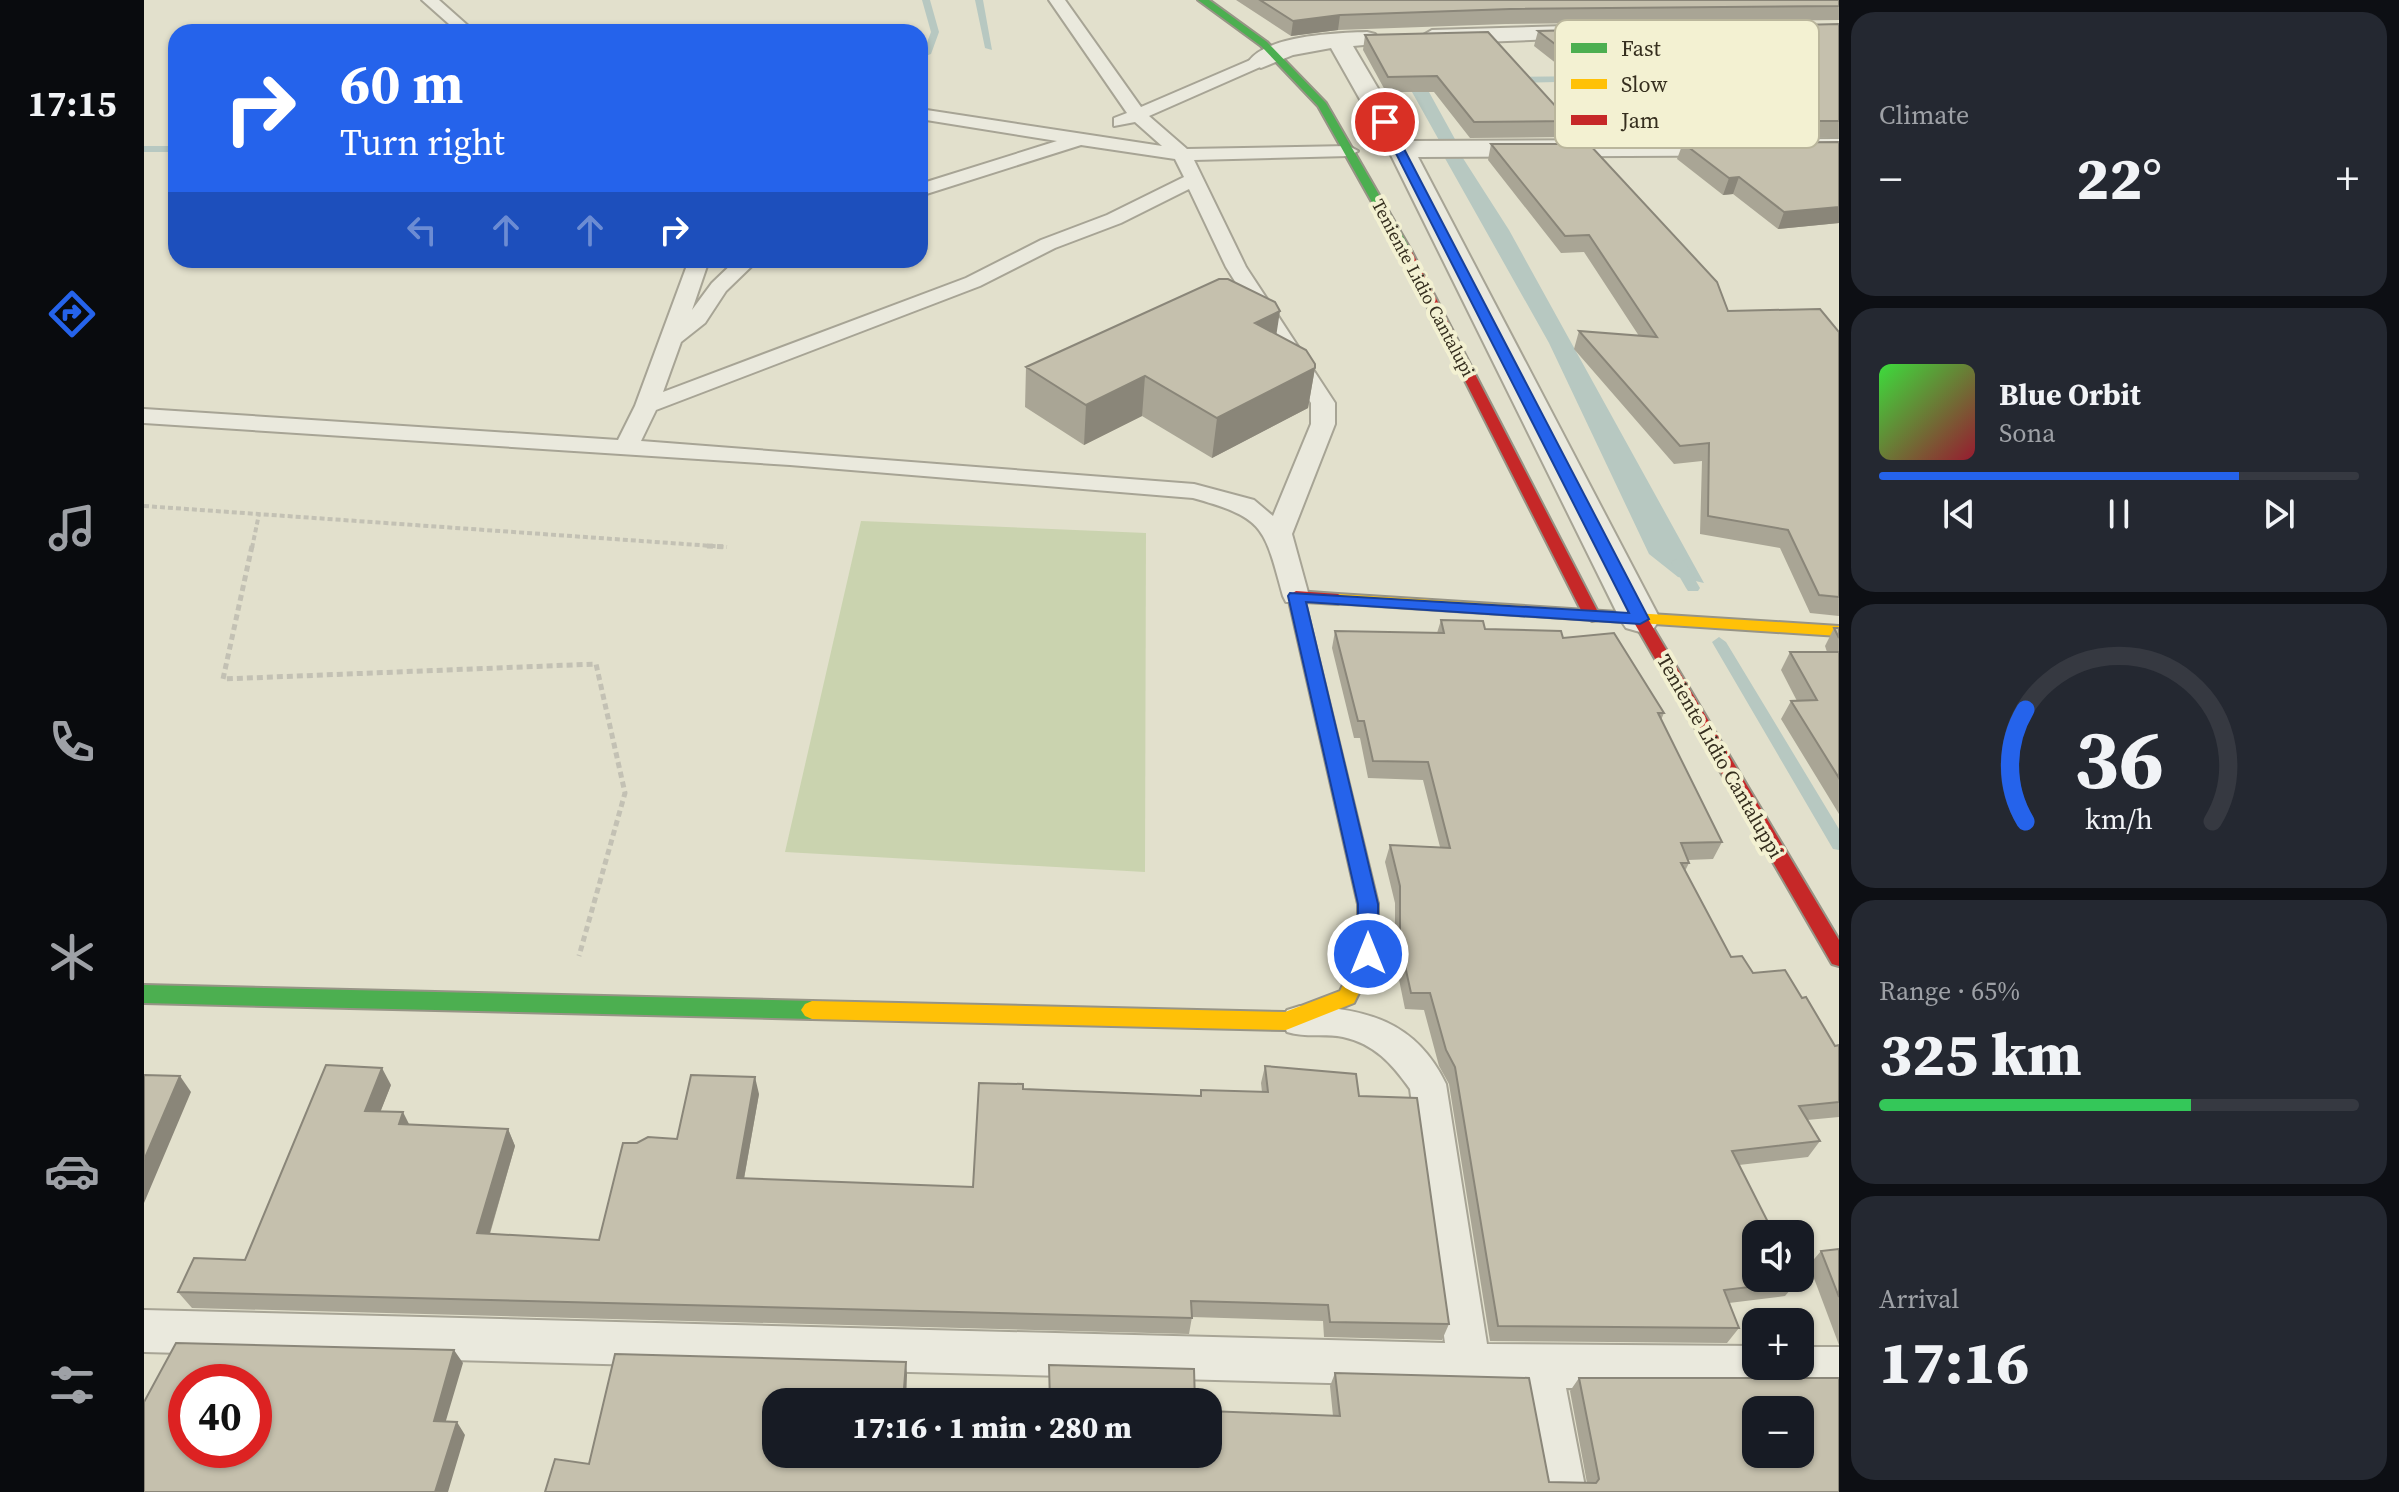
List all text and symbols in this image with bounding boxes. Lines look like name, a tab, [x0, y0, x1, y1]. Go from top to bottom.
legend	[1555, 20, 1819, 148]
text: Fast	[1621, 33, 1662, 63]
text: 60 m	[340, 45, 463, 122]
icon: right	[208, 56, 312, 160]
text: Slow	[1621, 69, 1668, 99]
text: 17:15	[28, 79, 116, 128]
pin	[1351, 88, 1419, 156]
text: Climate	[1879, 97, 1969, 133]
icon: arrive	[1363, 100, 1407, 144]
text: Jam	[1620, 105, 1660, 135]
text: Turn right	[340, 118, 505, 167]
text: 22°	[2076, 137, 2162, 219]
text: −	[1879, 148, 1902, 209]
text: +	[2336, 148, 2359, 209]
street label: Teniente Lidio Cantalupi	[1366, 195, 1481, 381]
icon: left	[400, 208, 444, 252]
icon: ahead	[484, 208, 528, 252]
icon: ahead	[568, 208, 612, 252]
icon: right	[652, 208, 696, 252]
icon: directions	[44, 286, 100, 342]
text: Blue Orbit	[1999, 374, 2141, 415]
text: Sona	[1999, 415, 2056, 451]
icon: previous	[1937, 492, 1981, 536]
icon: pause	[2097, 492, 2141, 536]
icon: next	[2257, 492, 2301, 536]
icon: music	[44, 500, 100, 556]
street label: Teniente Lidio Cantaluppi	[1650, 649, 1790, 863]
text: 36	[2074, 702, 2164, 816]
icon: phone	[44, 714, 100, 770]
text: km/h	[2085, 799, 2153, 839]
position arrow	[1326, 912, 1410, 996]
icon: climate	[44, 929, 100, 985]
text: Range · 65%	[1879, 973, 2020, 1009]
text: 325 km	[1879, 1013, 2082, 1095]
icon: car	[44, 1143, 100, 1199]
map controls	[1742, 1220, 1814, 1468]
button: sound	[1742, 1220, 1814, 1292]
text: Arrival	[1879, 1281, 1959, 1317]
button: +	[1742, 1308, 1814, 1380]
text: 17:16	[1879, 1321, 2029, 1403]
icon: filters	[44, 1357, 100, 1413]
speed limit sign: 40	[168, 1364, 272, 1468]
button: −	[1742, 1396, 1814, 1468]
text: 17:16 · 1 min · 280 m	[852, 1407, 1132, 1448]

